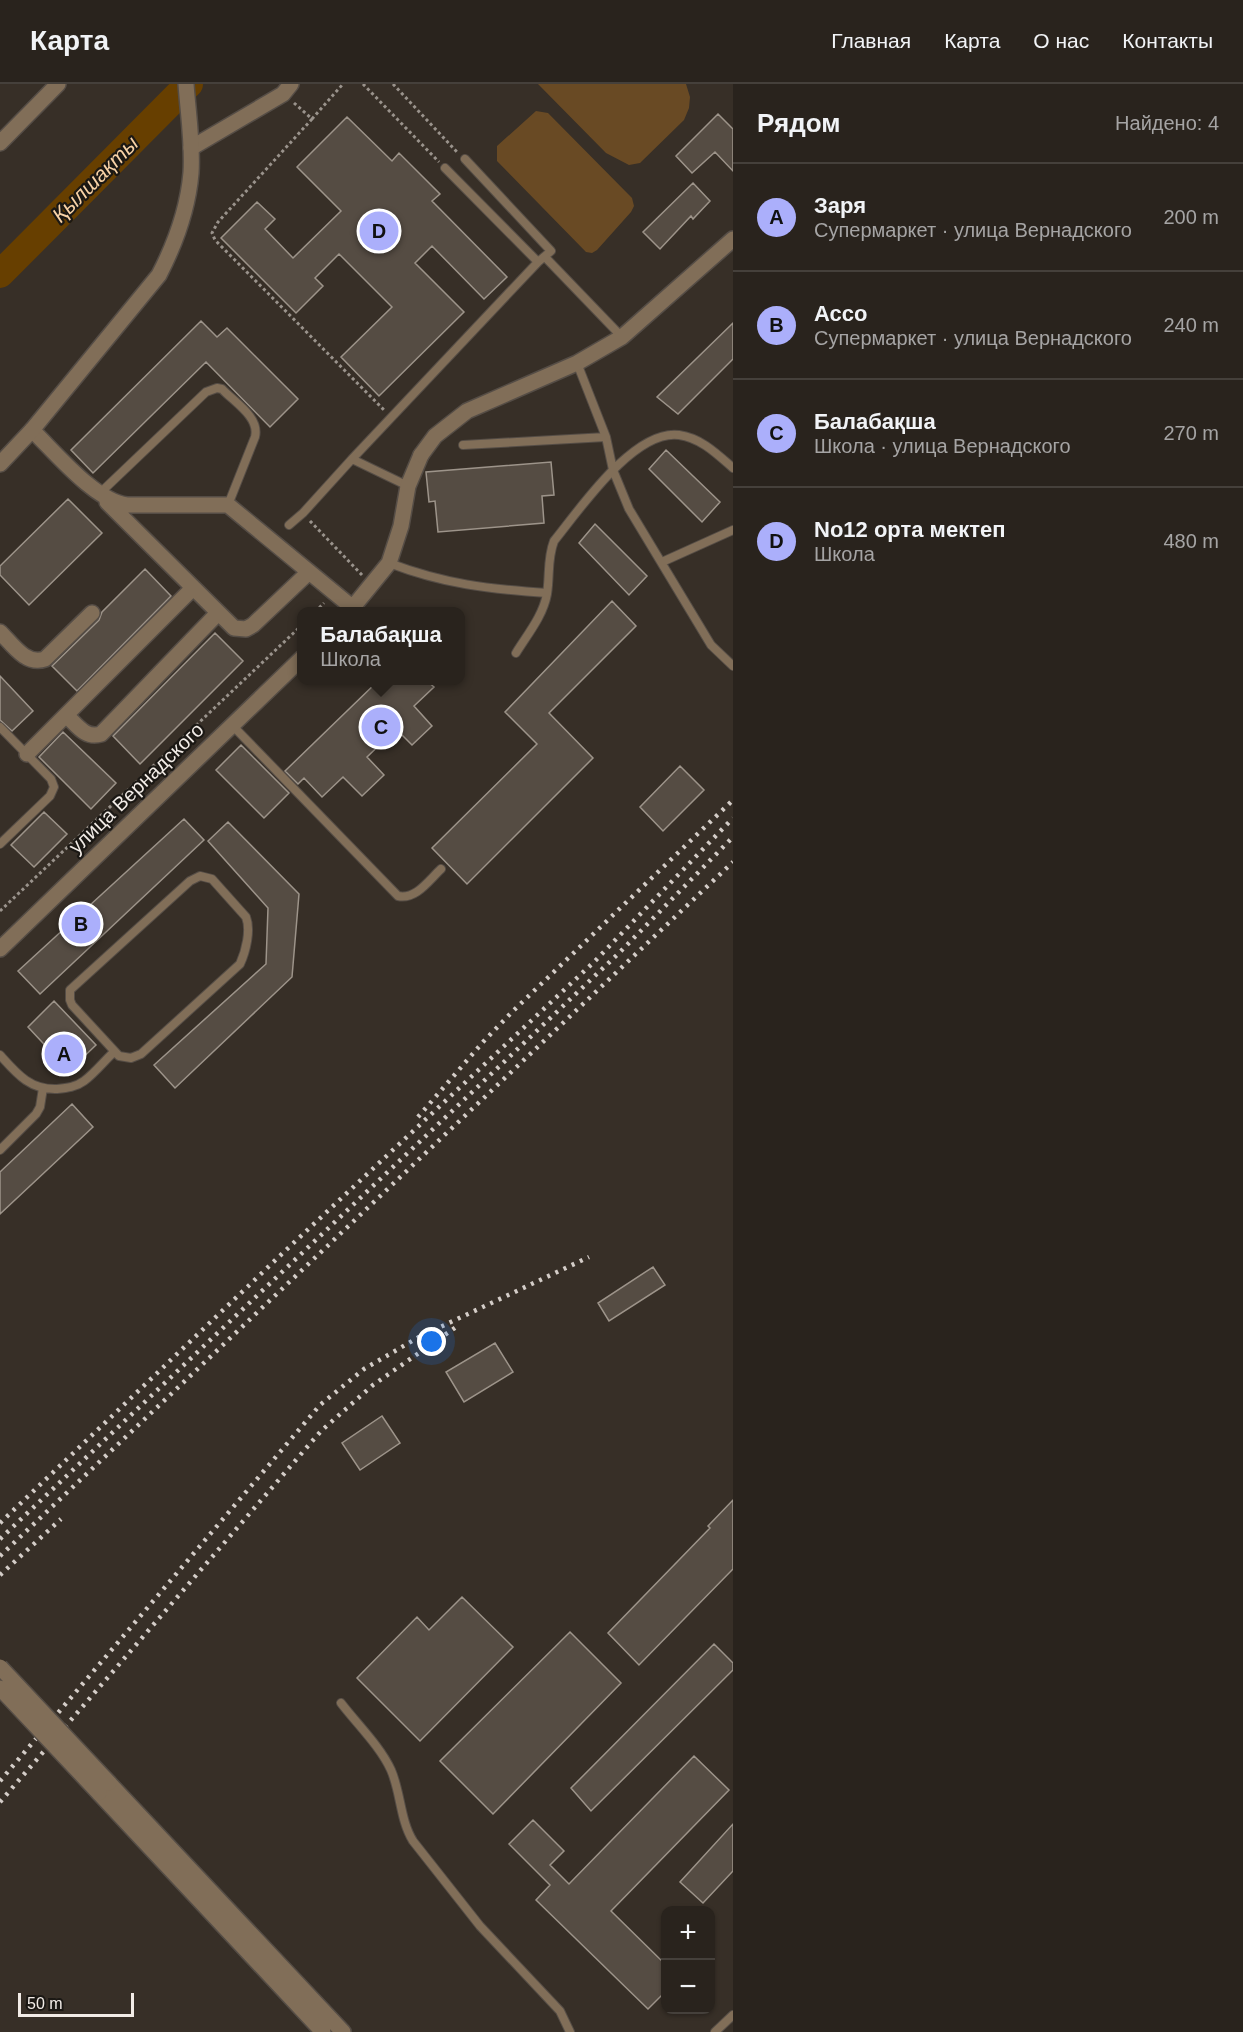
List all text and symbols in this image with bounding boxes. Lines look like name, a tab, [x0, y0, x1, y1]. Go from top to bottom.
text: Карта	[30, 25, 109, 56]
text: Главная	[831, 29, 911, 52]
text: Карта	[944, 29, 1000, 52]
text: О нас	[1033, 29, 1089, 52]
text: Контакты	[1122, 29, 1213, 52]
text: Рядом	[757, 108, 840, 138]
text: Найдено: 4	[1115, 112, 1219, 134]
water label: Қылшақты	[47, 131, 143, 227]
text: Заря	[814, 193, 866, 218]
text: A	[769, 206, 784, 228]
text: 200 m	[1163, 206, 1219, 228]
pin: D	[360, 208, 398, 254]
text: Супермаркет · улица Вернадского	[814, 219, 1132, 241]
text: Ассо	[814, 301, 868, 326]
text: B	[769, 314, 784, 336]
text: 240 m	[1163, 314, 1219, 336]
text: Супермаркет · улица Вернадского	[814, 327, 1132, 349]
text: Балабақша	[814, 409, 936, 434]
text: C	[769, 422, 784, 444]
text: 270 m	[1163, 422, 1219, 444]
text: Школа · улица Вернадского	[814, 435, 1071, 457]
text: No12 орта мектеп	[814, 517, 1005, 542]
text: D	[769, 530, 784, 552]
text: 480 m	[1163, 530, 1219, 552]
text: Школа	[814, 543, 875, 565]
popup	[297, 607, 465, 685]
text: Балабақша	[320, 622, 442, 647]
text: Школа	[320, 648, 381, 670]
pin: C	[362, 704, 400, 750]
street label: улица Вернадского	[64, 718, 208, 858]
pin: B	[62, 902, 100, 946]
pin: A	[44, 1032, 84, 1076]
your location	[417, 1327, 446, 1356]
map controls	[661, 1906, 715, 2014]
button: +	[661, 1906, 715, 1960]
button: −	[661, 1960, 715, 2014]
scale bar	[18, 1990, 134, 2018]
text: 50 m	[27, 1995, 63, 2012]

